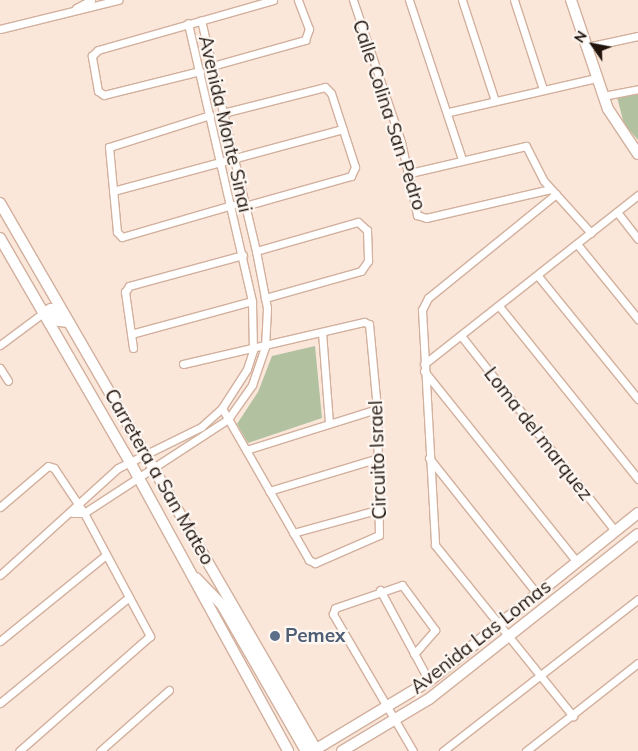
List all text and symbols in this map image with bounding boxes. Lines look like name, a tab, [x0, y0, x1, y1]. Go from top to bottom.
street label: Calle Colina San Pedro	[347, 17, 431, 213]
north arrow	[568, 20, 618, 70]
text: N	[570, 27, 591, 46]
street label: Avenida Monte Sinai	[194, 33, 256, 215]
street label: Loma del marquez	[479, 363, 597, 505]
street label: Carretera a San Mateo	[99, 385, 219, 569]
street label: Circuito Israel	[365, 400, 391, 520]
street label: Avenida Las Lomas	[406, 575, 556, 699]
place label: Pemex	[285, 625, 345, 647]
marker: Pemex	[269, 630, 281, 642]

